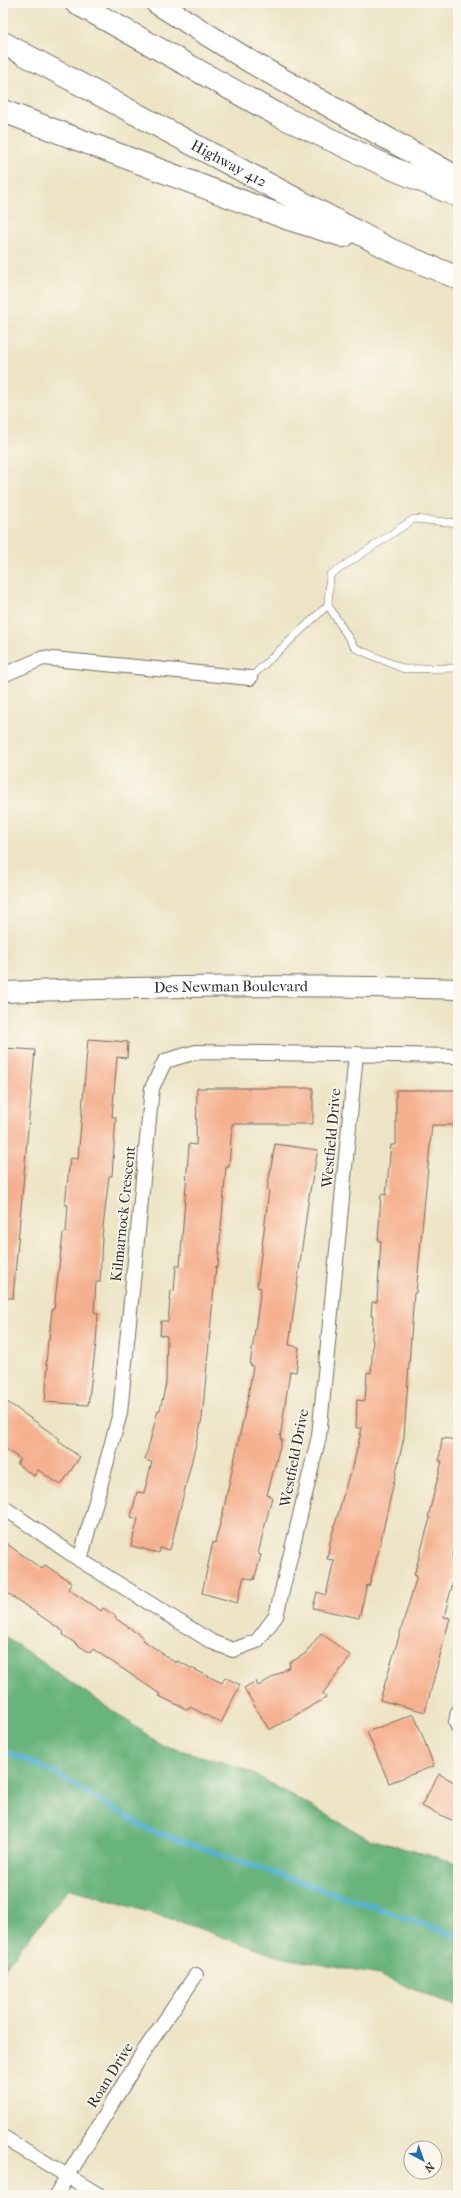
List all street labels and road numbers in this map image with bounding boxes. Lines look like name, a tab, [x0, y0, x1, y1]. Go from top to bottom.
street label: Highway 412	[188, 136, 270, 191]
street label: Des Newman Boulevard	[154, 977, 309, 996]
street label: Westfield Drive	[318, 1087, 344, 1190]
street label: Kilmarnock Crescent	[107, 1145, 139, 1283]
street label: Westfield Drive	[275, 1407, 312, 1510]
street label: Roan Drive	[83, 2038, 137, 2111]

